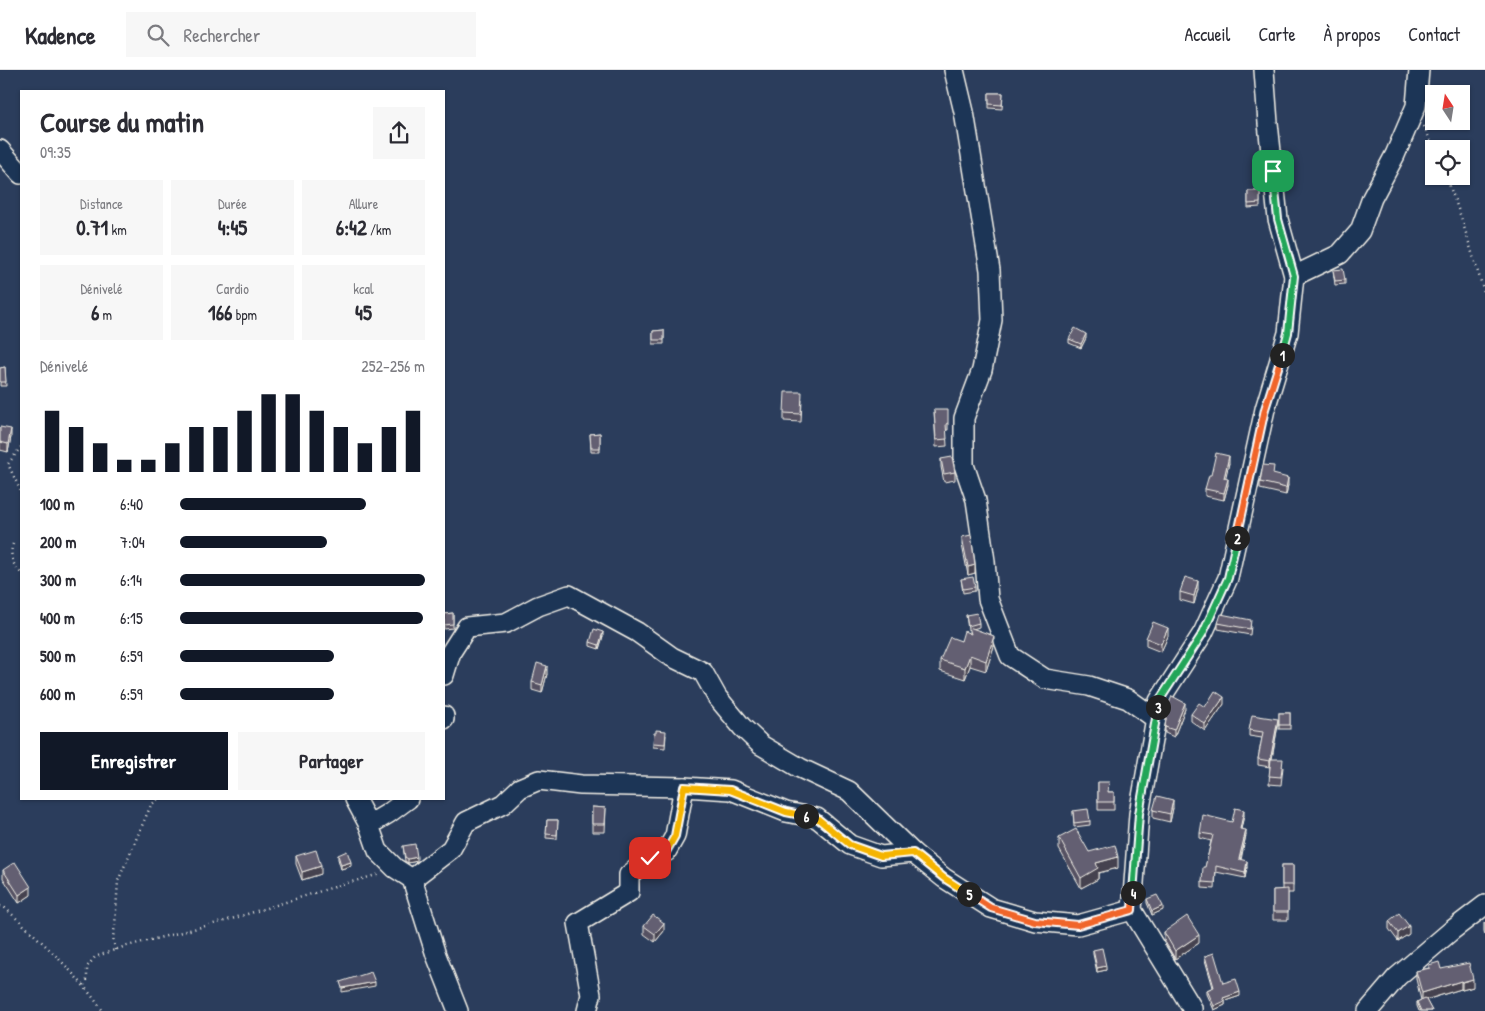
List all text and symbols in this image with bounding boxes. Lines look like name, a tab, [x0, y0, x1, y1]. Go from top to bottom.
search box	[126, 12, 476, 57]
text: Kadence	[25, 19, 96, 51]
icon: search	[144, 21, 172, 49]
text: Rechercher	[184, 22, 260, 48]
text: Accueil	[1184, 22, 1230, 47]
text: Carte	[1258, 22, 1296, 47]
text: À propos	[1324, 22, 1380, 47]
text: Contact	[1408, 22, 1460, 47]
north arrow	[1425, 85, 1470, 130]
map controls	[1425, 85, 1470, 185]
text: Course du matin	[40, 103, 204, 141]
button: share	[373, 107, 425, 159]
button: locate	[1425, 140, 1470, 185]
text: 09:35	[40, 141, 71, 163]
pin	[1252, 150, 1294, 192]
icon: arrive	[1259, 157, 1287, 185]
text: Distance	[80, 194, 123, 213]
text: Durée	[218, 194, 247, 213]
text: Allure	[349, 194, 378, 213]
text: 0.71	[76, 213, 108, 242]
text: 4:45	[218, 213, 247, 242]
text: 6:42	[336, 213, 367, 242]
text: km	[108, 220, 127, 239]
text: /km	[367, 220, 391, 239]
text: Dénivelé	[80, 279, 123, 298]
text: Cardio	[216, 279, 249, 298]
text: kcal	[353, 279, 374, 298]
text: 6	[91, 298, 99, 327]
text: 166	[208, 298, 232, 327]
text: 45	[355, 298, 372, 327]
text: m	[99, 305, 112, 324]
text: bpm	[232, 305, 257, 324]
pin: 1	[1270, 342, 1294, 368]
text: 1	[1280, 346, 1285, 365]
text: Dénivelé	[40, 355, 88, 377]
text: 252–256 m	[361, 355, 425, 377]
text: 100 m	[40, 493, 75, 515]
text: 6:40	[120, 493, 143, 515]
pin: 2	[1224, 526, 1250, 550]
text: 2	[1234, 529, 1241, 548]
text: 200 m	[40, 531, 76, 553]
text: 7:04	[120, 531, 145, 553]
text: 300 m	[40, 569, 76, 591]
text: 6:14	[120, 569, 142, 591]
text: 400 m	[40, 607, 75, 629]
text: 6:15	[120, 607, 143, 629]
text: 500 m	[40, 645, 76, 667]
text: 6:59	[120, 645, 143, 667]
text: 600 m	[40, 683, 75, 705]
text: 6:59	[120, 683, 143, 705]
pin: 3	[1146, 694, 1170, 720]
text: 3	[1155, 698, 1162, 717]
button: Enregistrer	[40, 732, 228, 790]
button: Partager	[238, 732, 425, 790]
pin: 6	[794, 804, 818, 828]
text: 6	[804, 807, 809, 826]
pin	[629, 837, 671, 879]
icon: check	[636, 844, 664, 872]
pin: 4	[1120, 880, 1146, 906]
pin: 5	[956, 882, 982, 906]
text: 4	[1131, 884, 1136, 903]
text: 5	[967, 885, 972, 904]

